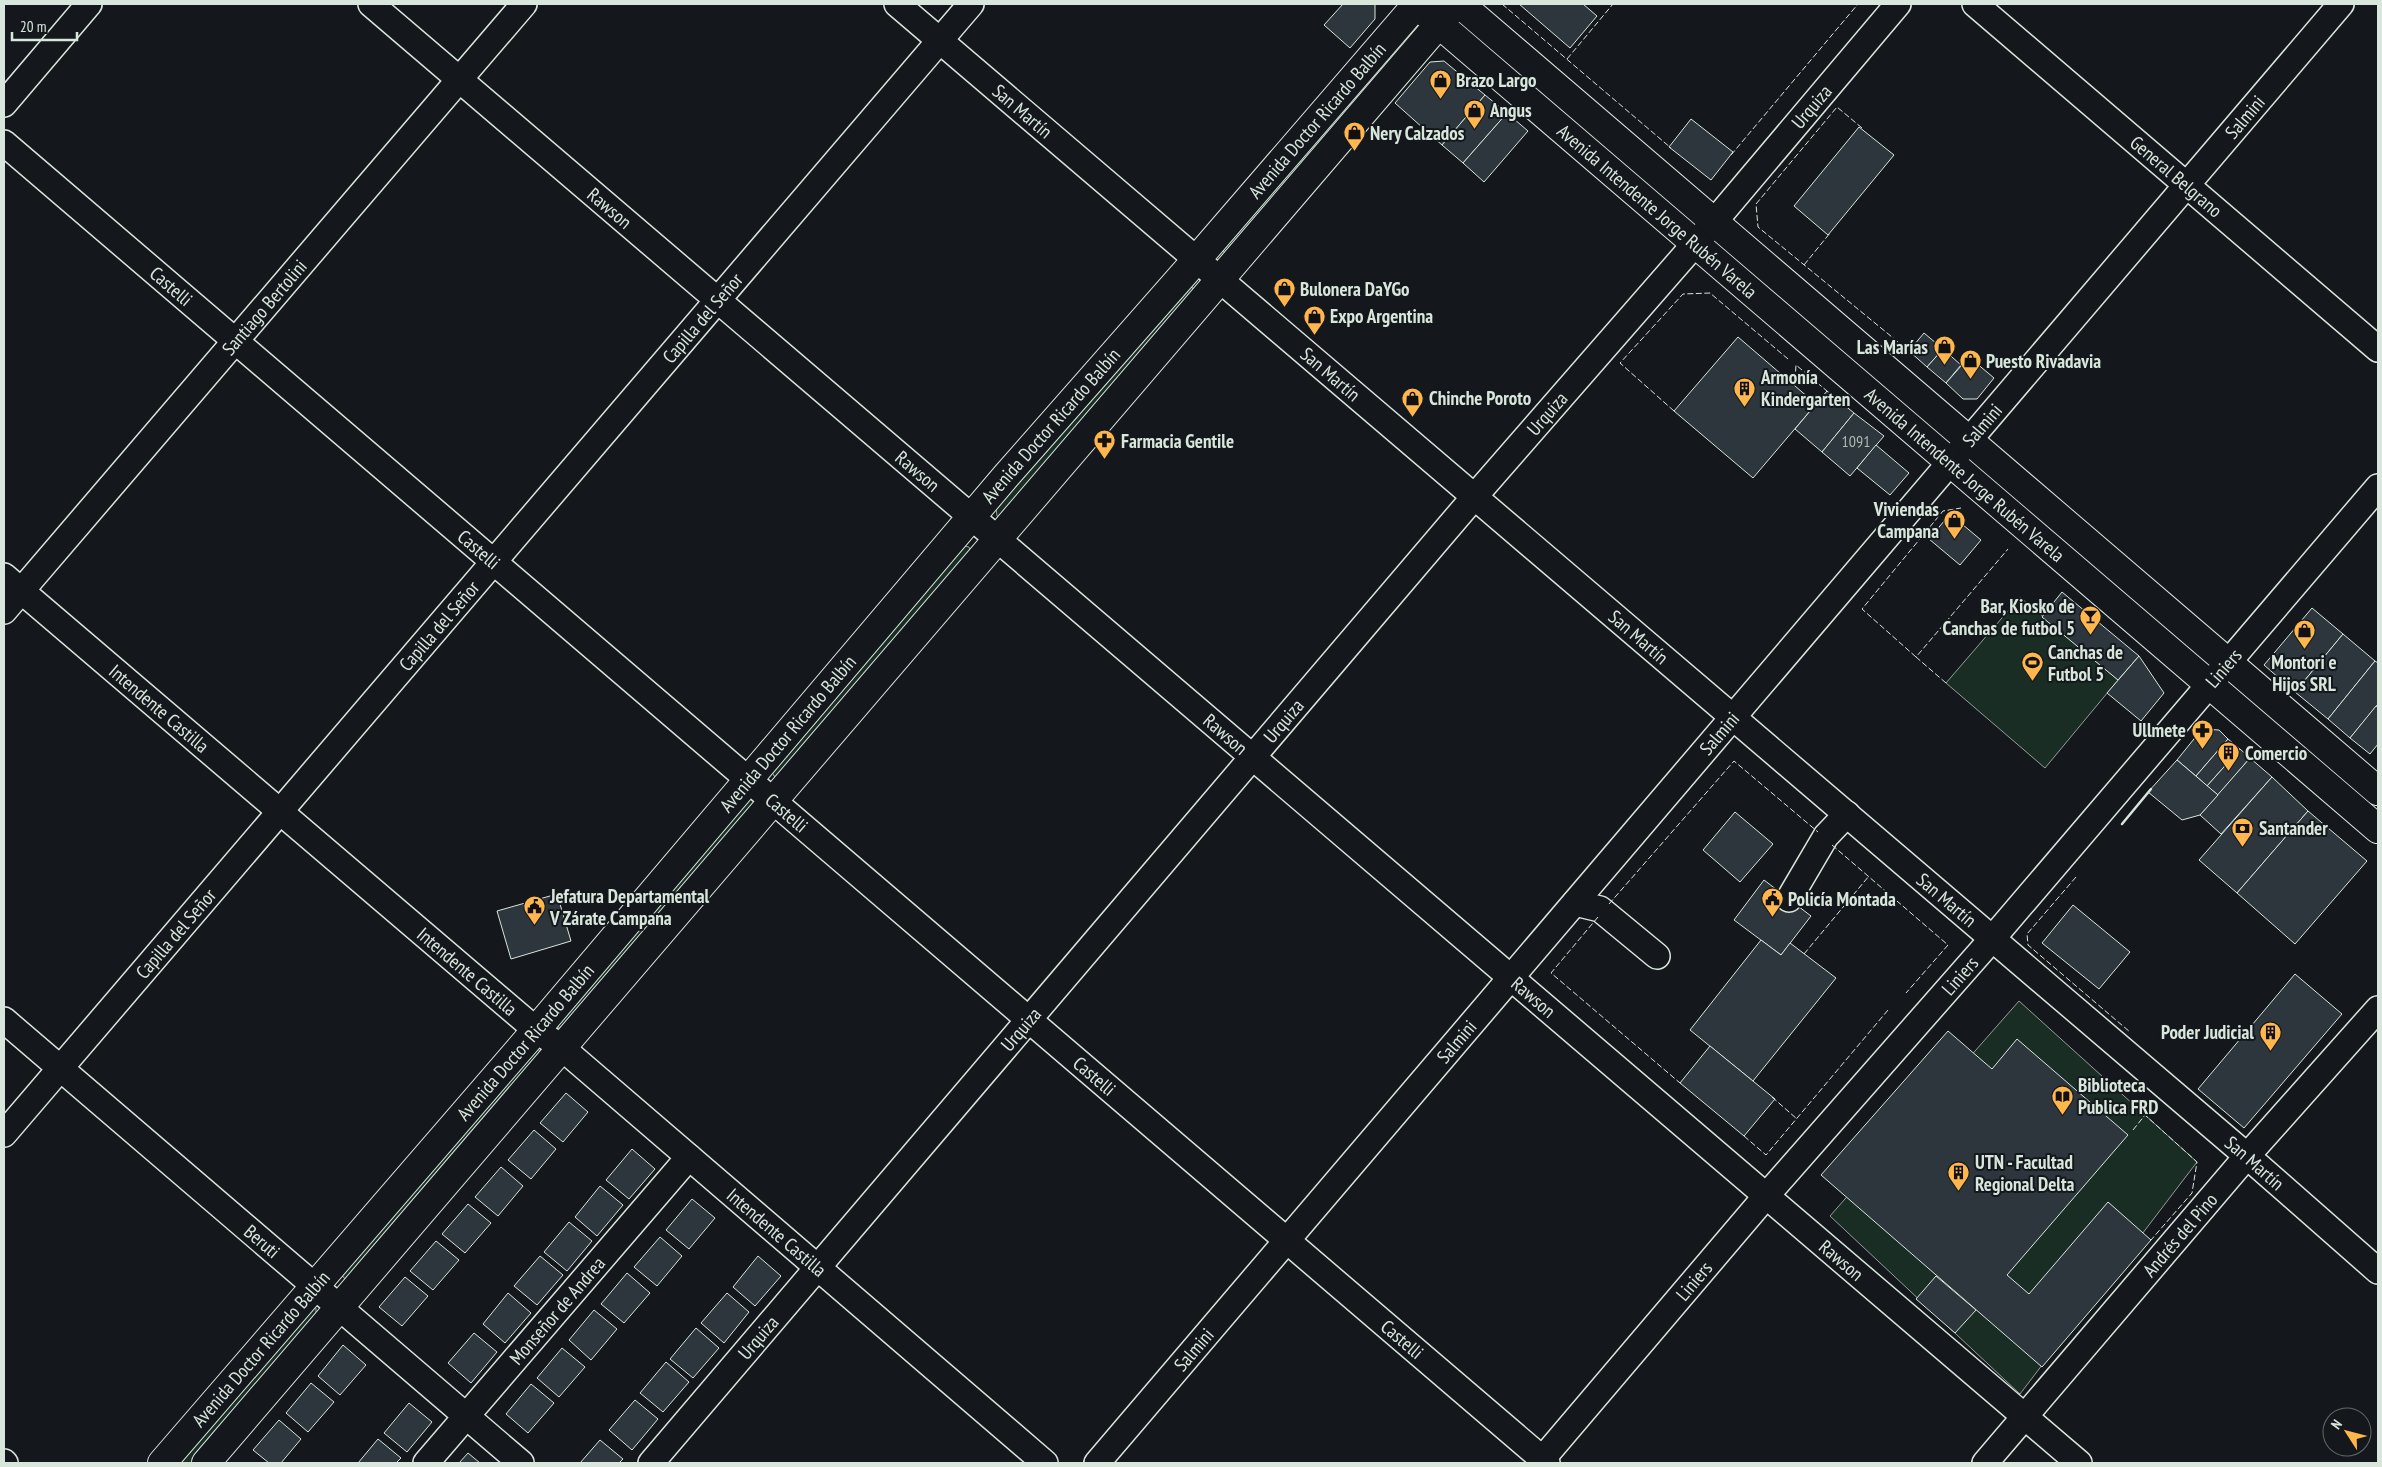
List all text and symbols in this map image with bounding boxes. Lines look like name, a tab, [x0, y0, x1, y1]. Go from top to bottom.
scale bar	[12, 10, 78, 42]
text: 20 m	[20, 17, 46, 36]
street label: Avenida Doctor Ricardo Balbín	[1243, 37, 1391, 203]
shop icon: Brazo Largo	[1428, 68, 1452, 99]
place label: Brazo Largo	[1456, 68, 1537, 92]
street label: San Martín	[988, 79, 1057, 143]
street label: Urquiza	[1786, 80, 1837, 134]
street label: Salmini	[2220, 90, 2270, 143]
shop icon: Angus	[1462, 98, 1486, 129]
place label: Angus	[1489, 98, 1532, 122]
street label: Avenida Intendente Jorge Rubén Varela	[1552, 119, 1762, 304]
shop icon: Nery Calzados	[1342, 121, 1366, 152]
place label: Nery Calzados	[1370, 121, 1465, 145]
street label: General Belgrano	[2125, 130, 2227, 222]
street label: Rawson	[583, 182, 637, 234]
street label: Santiago Bertolini	[217, 254, 312, 360]
street label: Castelli	[145, 261, 197, 311]
street label: Capilla del Señor	[657, 267, 748, 368]
shop icon: Bulonera DaYGo	[1272, 277, 1296, 308]
place label: Bulonera DaYGo	[1300, 277, 1409, 301]
shop icon: Expo Argentina	[1302, 304, 1326, 335]
place label: Expo Argentina	[1330, 304, 1433, 328]
place label: Las Marías	[1857, 335, 1928, 359]
shop icon: Las Marías	[1932, 335, 1956, 366]
street label: San Martín	[1296, 342, 1365, 406]
street label: Avenida Doctor Ricardo Balbín	[976, 343, 1125, 508]
shop icon: Puesto Rivadavia	[1958, 349, 1982, 380]
place label: Puesto Rivadavia	[1986, 349, 2101, 373]
place label: Armonía Kindergarten	[1760, 365, 1850, 411]
building icon: Armonía Kindergarten	[1733, 376, 1757, 407]
street label: Avenida Intendente Jorge Rubén Varela	[1860, 382, 2070, 567]
shop icon: Chinche Poroto	[1401, 386, 1425, 417]
place label: Chinche Poroto	[1429, 386, 1531, 410]
street label: Urquiza	[1521, 387, 1573, 440]
street label: Salmini	[1957, 399, 2007, 452]
pharmacy icon: Farmacia Gentile	[1093, 429, 1117, 460]
place label: Farmacia Gentile	[1121, 429, 1234, 453]
house number: 1091	[1842, 431, 1870, 451]
street label: Rawson	[891, 445, 945, 497]
place label: Viviendas Campana	[1873, 497, 1939, 543]
shop icon: Viviendas Campana	[1943, 508, 1967, 539]
street label: Castelli	[453, 524, 505, 574]
street label: Capilla del Señor	[394, 575, 485, 676]
place label: Bar, Kiosko de Canchas de futbol 5	[1942, 594, 2075, 640]
street label: San Martín	[1604, 605, 1674, 669]
bar icon: Bar, Kiosko de Canchas de futbol 5	[2079, 605, 2103, 636]
shop icon: Montori e Hijos SRL	[2292, 619, 2316, 650]
place label: Canchas de Futbol 5	[2048, 640, 2123, 686]
street label: Liniers	[2200, 644, 2247, 693]
street label: Avenida Doctor Ricardo Balbín	[714, 650, 861, 817]
place label: Montori e Hijos SRL	[2271, 650, 2337, 696]
sports icon: Canchas de Futbol 5	[2020, 651, 2044, 682]
street label: Intendente Castilla	[104, 659, 214, 758]
street label: Urquiza	[1258, 694, 1309, 748]
street label: Salmini	[1694, 707, 1744, 760]
street label: Rawson	[1198, 708, 1253, 760]
place label: Ullmete	[2133, 718, 2186, 742]
pharmacy icon: Ullmete	[2190, 718, 2214, 749]
building icon: Comercio	[2217, 741, 2241, 772]
place label: Comercio	[2245, 741, 2307, 765]
street label: Castelli	[760, 788, 813, 837]
bank icon: Santander	[2231, 816, 2255, 847]
place label: Santander	[2259, 816, 2328, 840]
street label: San Martín	[1912, 868, 1982, 932]
street label: Capilla del Señor	[130, 883, 221, 984]
place label: Jefatura Departamental V Zárate Campana	[549, 884, 710, 930]
public building icon: Policía Montada	[1760, 887, 1784, 918]
place label: Policía Montada	[1788, 887, 1896, 911]
public building icon: Jefatura Departamental V Zárate Campana	[522, 895, 546, 926]
street label: Intendente Castilla	[412, 922, 522, 1021]
street label: Liniers	[1936, 951, 1983, 1000]
street label: Avenida Doctor Ricardo Balbín	[451, 959, 599, 1125]
street label: Rawson	[1506, 971, 1561, 1023]
street label: Urquiza	[995, 1002, 1046, 1056]
street label: Salmini	[1431, 1015, 1482, 1068]
place label: Poder Judicial	[2161, 1020, 2254, 1044]
building icon: Poder Judicial	[2258, 1020, 2282, 1051]
street label: Castelli	[1068, 1051, 1121, 1101]
place label: Biblioteca Publica FRD	[2078, 1073, 2158, 1119]
library icon: Biblioteca Publica FRD	[2050, 1084, 2074, 1115]
street label: San Martín	[2220, 1130, 2289, 1195]
place label: UTN - Facultad Regional Delta	[1975, 1150, 2074, 1196]
building icon: UTN - Facultad Regional Delta	[1947, 1161, 1971, 1192]
street label: Intendente Castilla	[722, 1183, 831, 1282]
street label: Andrés del Pino	[2137, 1188, 2222, 1282]
street label: Beruti	[239, 1219, 285, 1263]
street label: Rawson	[1814, 1234, 1869, 1286]
street label: Monseñor de Andrea	[504, 1252, 610, 1369]
street label: Liniers	[1670, 1256, 1717, 1305]
street label: Avenida Doctor Ricardo Balbín	[187, 1266, 335, 1432]
street label: Urquiza	[733, 1311, 783, 1364]
street label: Castelli	[1376, 1314, 1428, 1364]
street label: Salmini	[1169, 1323, 1219, 1376]
north arrow	[2322, 1407, 2372, 1457]
text: N	[2327, 1416, 2346, 1433]

